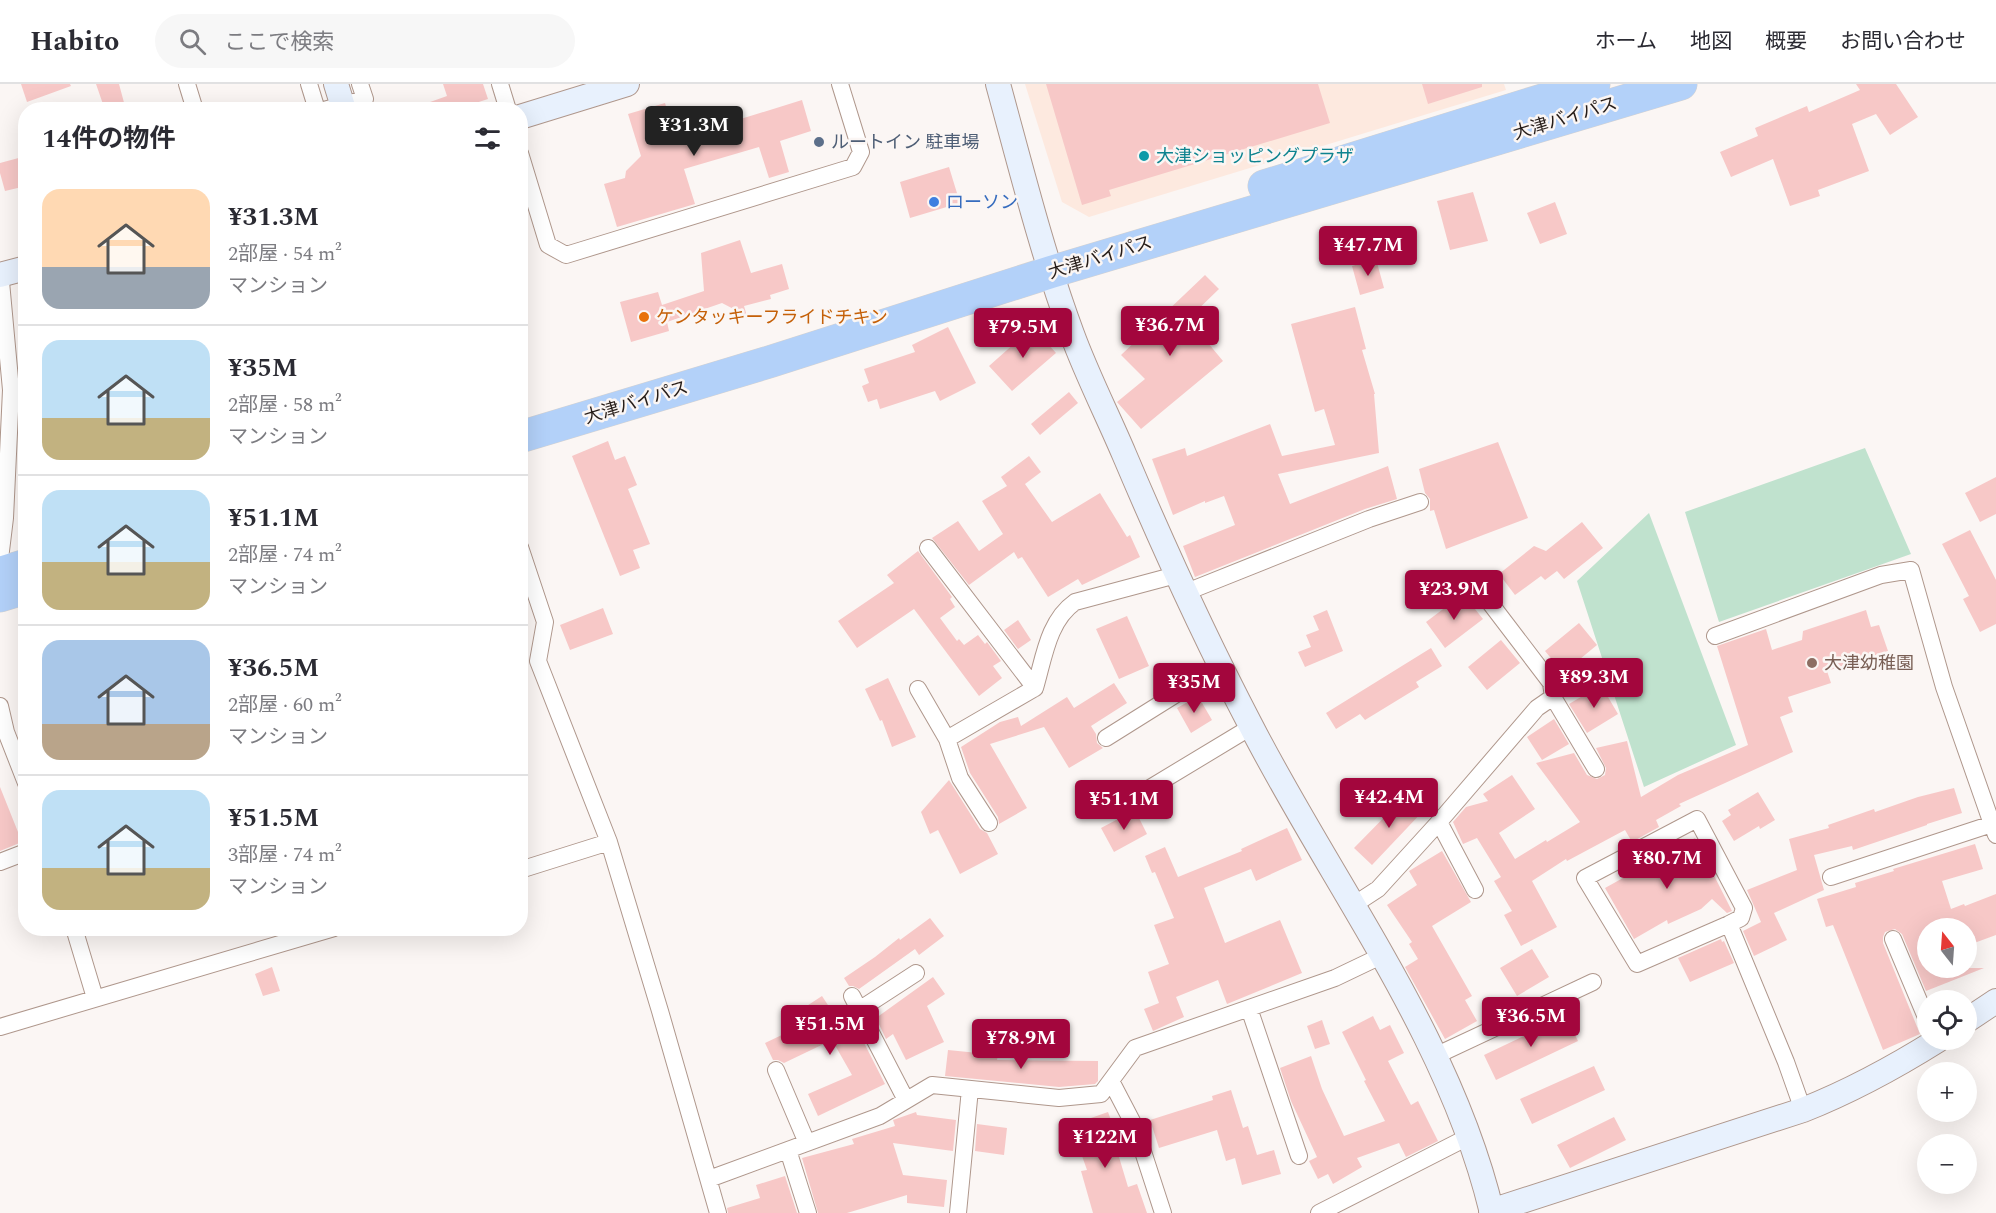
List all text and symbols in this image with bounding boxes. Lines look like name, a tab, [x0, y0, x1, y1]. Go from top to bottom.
search box	[155, 14, 575, 68]
text: Habito	[30, 20, 119, 63]
icon: search	[176, 25, 209, 58]
text: ここで検索	[224, 26, 334, 59]
text: ホーム	[1595, 26, 1657, 58]
text: 地図	[1690, 26, 1732, 58]
text: 概要	[1765, 26, 1807, 58]
text: お問い合わせ	[1840, 26, 1966, 58]
street label: 大津バイパス	[1510, 90, 1621, 147]
pin: ¥31.3M	[645, 106, 743, 157]
text: ¥31.3M	[659, 110, 729, 140]
text: 14件の物件	[42, 119, 175, 159]
icon: filters	[471, 122, 504, 155]
place label: ルートイン 駐車場	[831, 129, 980, 156]
marker: ルートイン 駐車場	[812, 135, 826, 149]
place label: 大津ショッピングプラザ	[1156, 143, 1354, 170]
marker: 大津ショッピングプラザ	[1137, 149, 1151, 163]
place label: ローソン	[946, 189, 1018, 216]
marker: ローソン	[927, 195, 941, 209]
text: ¥31.3M	[228, 197, 319, 237]
icon: home	[90, 213, 162, 285]
pin: ¥47.7M	[1319, 226, 1417, 277]
street label: 大津バイパス	[1045, 229, 1156, 286]
text: ¥47.7M	[1333, 230, 1403, 260]
text: 2部屋 · 54 m²	[228, 239, 342, 269]
text: マンション	[228, 271, 328, 301]
place label: ケンタッキーフライドチキン	[656, 304, 888, 331]
pin: ¥36.7M	[1121, 306, 1219, 357]
pin: ¥79.5M	[974, 308, 1072, 359]
marker: ケンタッキーフライドチキン	[637, 310, 651, 324]
text: ¥36.7M	[1135, 310, 1205, 340]
text: ¥79.5M	[988, 312, 1058, 342]
text: ¥35M	[228, 348, 298, 388]
icon: home	[90, 364, 162, 436]
street label: 大津バイパス	[581, 374, 692, 431]
text: 2部屋 · 58 m²	[228, 390, 342, 420]
text: マンション	[228, 422, 328, 452]
text: ¥51.1M	[228, 498, 319, 538]
icon: home	[90, 514, 162, 586]
text: 2部屋 · 74 m²	[228, 540, 342, 570]
pin: ¥23.9M	[1405, 570, 1503, 621]
text: マンション	[228, 572, 328, 602]
text: ¥23.9M	[1419, 574, 1489, 604]
text: ¥36.5M	[228, 648, 319, 688]
place label: 大津幼稚園	[1824, 650, 1914, 677]
marker: 大津幼稚園	[1805, 656, 1819, 670]
pin: ¥89.3M	[1545, 658, 1643, 709]
text: ¥89.3M	[1559, 662, 1629, 692]
pin: ¥35M	[1158, 663, 1230, 714]
icon: home	[90, 664, 162, 736]
text: ¥35M	[1167, 667, 1221, 697]
text: 2部屋 · 60 m²	[228, 690, 342, 720]
text: マンション	[228, 722, 328, 752]
pin: ¥42.4M	[1340, 778, 1438, 829]
pin: ¥51.1M	[1075, 780, 1173, 831]
text: ¥42.4M	[1354, 782, 1424, 812]
text: ¥51.1M	[1089, 784, 1159, 814]
text: ¥51.5M	[228, 798, 319, 838]
icon: home	[90, 814, 162, 886]
pin: ¥80.7M	[1618, 839, 1716, 890]
text: 3部屋 · 74 m²	[228, 840, 342, 870]
text: ¥80.7M	[1632, 843, 1702, 873]
text: マンション	[228, 872, 328, 902]
north arrow	[1917, 918, 1977, 978]
map controls	[1917, 918, 1977, 1194]
button: locate	[1917, 990, 1977, 1050]
pin: ¥36.5M	[1482, 997, 1580, 1048]
text: ¥36.5M	[1496, 1001, 1566, 1031]
pin: ¥51.5M	[781, 1005, 879, 1056]
text: ¥51.5M	[795, 1009, 865, 1039]
pin: ¥78.9M	[972, 1019, 1070, 1070]
text: ¥78.9M	[986, 1023, 1056, 1053]
button: +	[1917, 1062, 1977, 1122]
pin: ¥122M	[1063, 1118, 1147, 1169]
text: ¥122M	[1073, 1122, 1137, 1152]
button: −	[1917, 1134, 1977, 1194]

